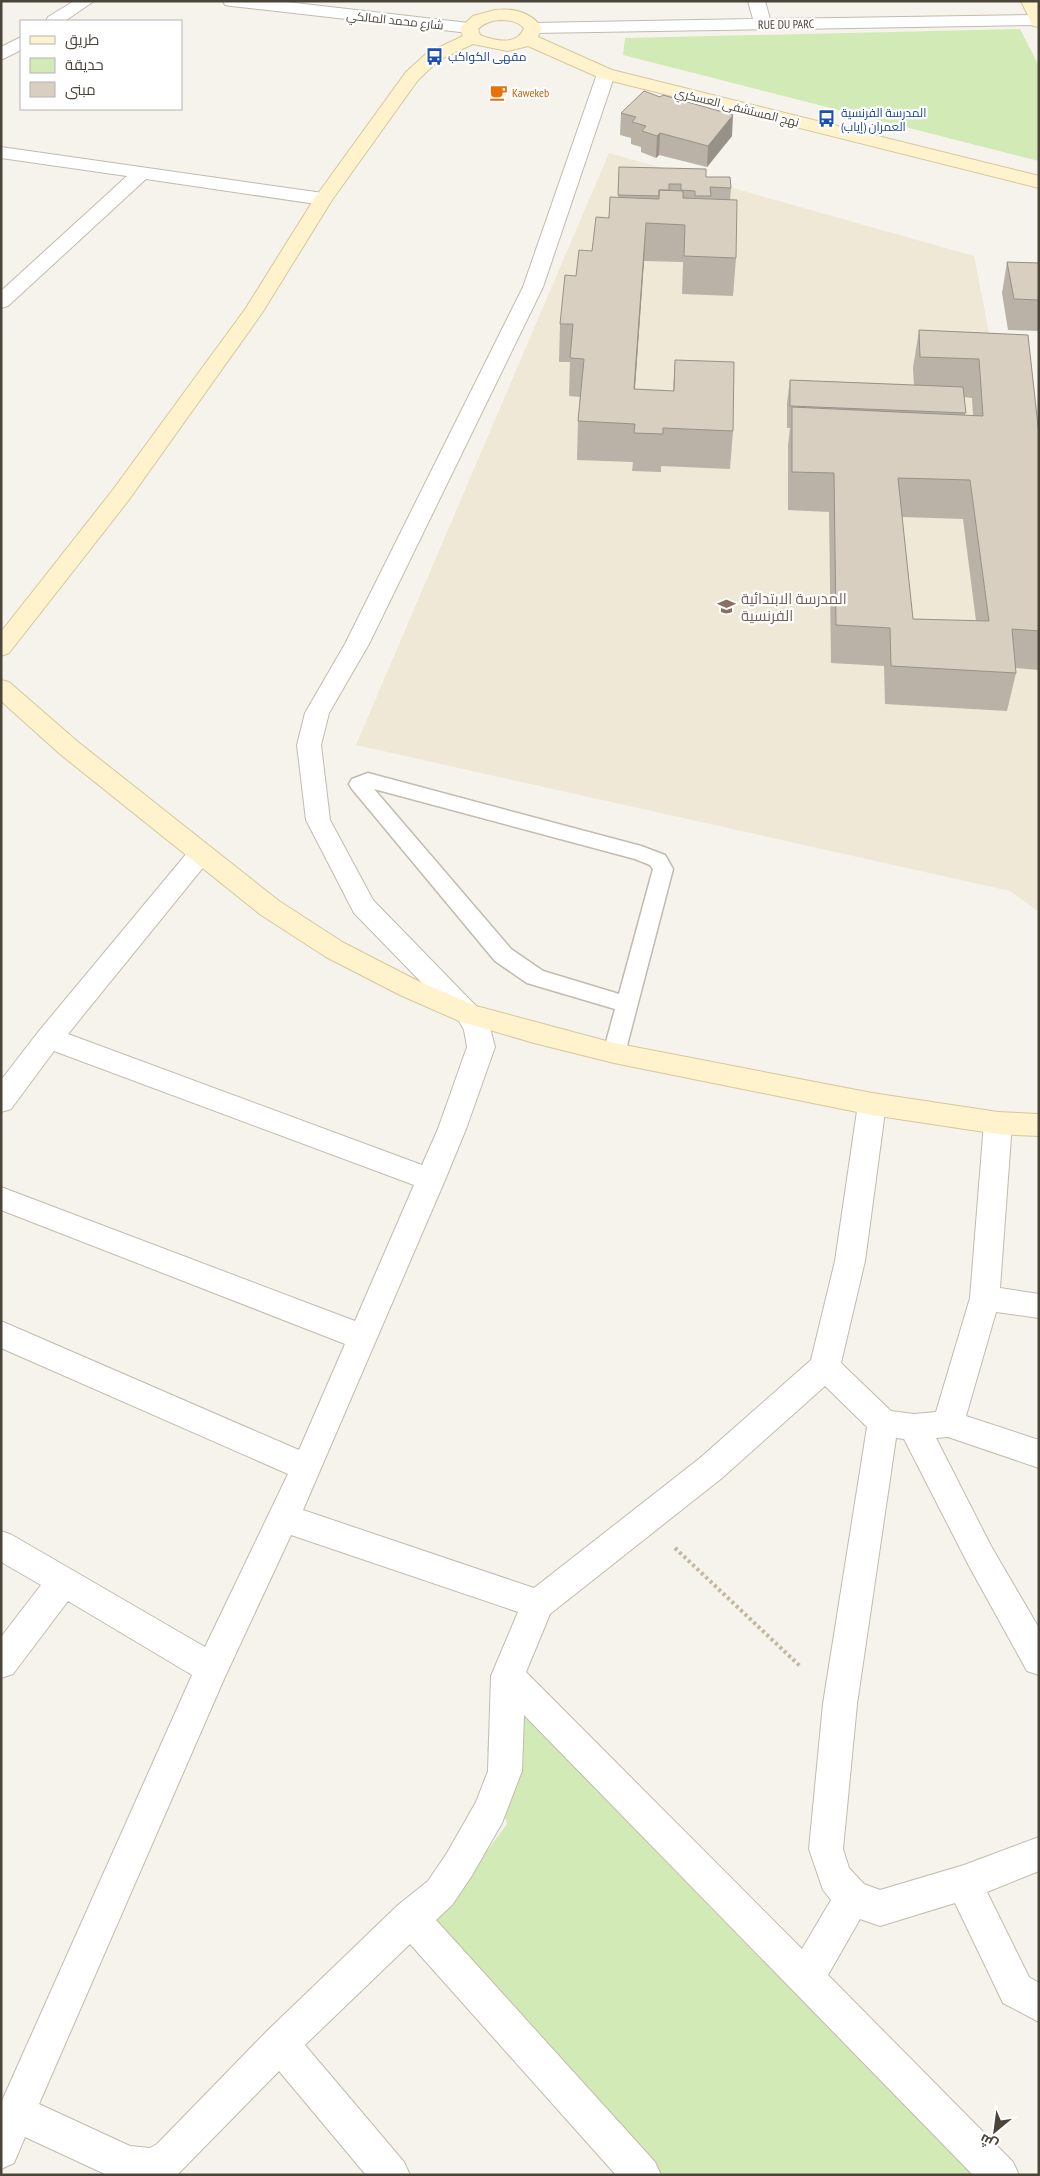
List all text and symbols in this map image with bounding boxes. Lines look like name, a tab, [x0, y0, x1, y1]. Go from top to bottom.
street label: شارع محمد المالكي	[345, 7, 444, 36]
street label: RUE DU PARC	[758, 16, 815, 32]
legend	[20, 20, 182, 110]
text: طريق	[65, 30, 99, 50]
bus stop icon: مقهى الكواكب	[424, 46, 444, 66]
place label: مقهى الكواكب	[448, 49, 526, 64]
text: حديقة	[65, 55, 104, 74]
text: مبنى	[65, 80, 96, 100]
cafe icon: Kawekeb	[488, 82, 508, 102]
street label: نهج المستشفى العسكري	[673, 84, 801, 133]
place label: Kawekeb	[512, 85, 549, 100]
place label: المدرسة الفرنسية العمران (إياب)	[841, 105, 926, 134]
bus stop icon: المدرسة الفرنسية العمران (إياب)	[817, 109, 837, 129]
place label: المدرسة الابتدائية الفرنسية	[741, 589, 847, 625]
school or university icon: المدرسة الابتدائية الفرنسية	[717, 597, 737, 617]
north arrow	[970, 2106, 1020, 2156]
text: ش	[976, 2130, 1001, 2155]

